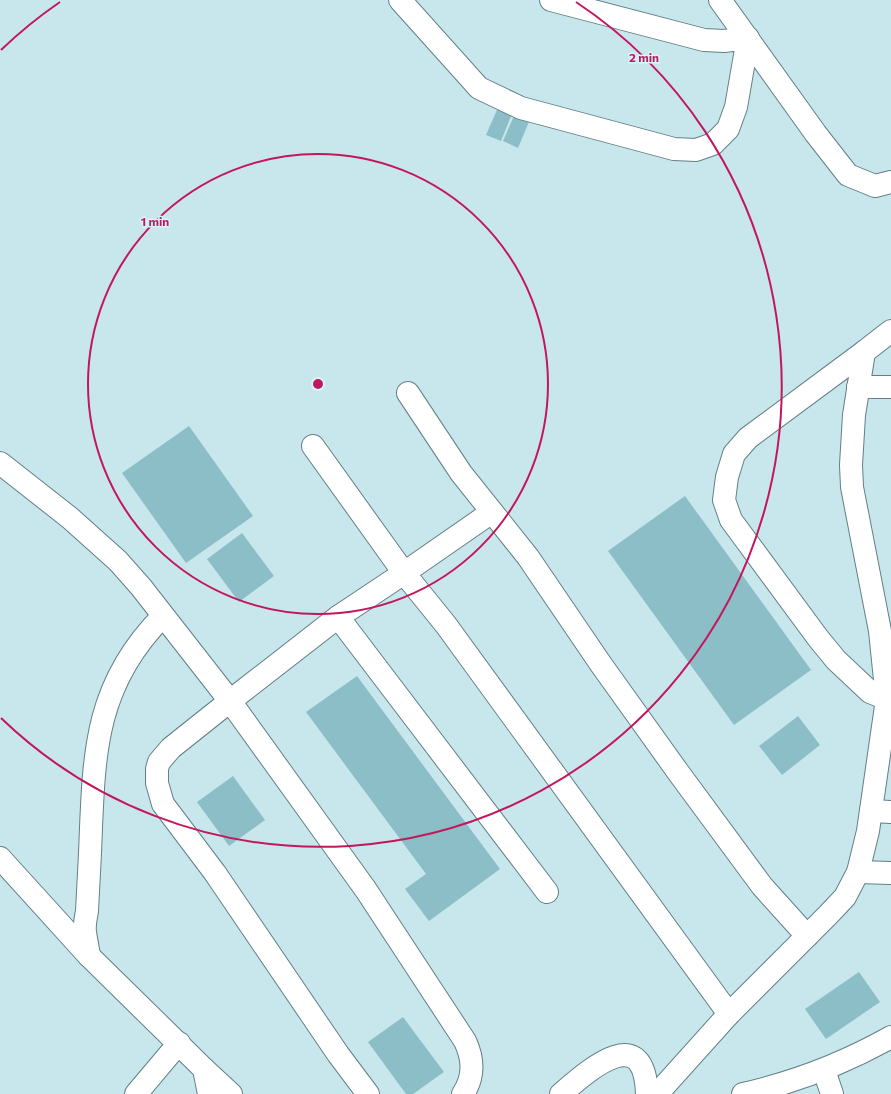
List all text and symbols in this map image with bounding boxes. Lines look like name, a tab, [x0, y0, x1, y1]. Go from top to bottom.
text: 2 min	[629, 50, 659, 64]
text: 1 min	[141, 214, 169, 228]
centre of rings	[311, 377, 325, 391]

